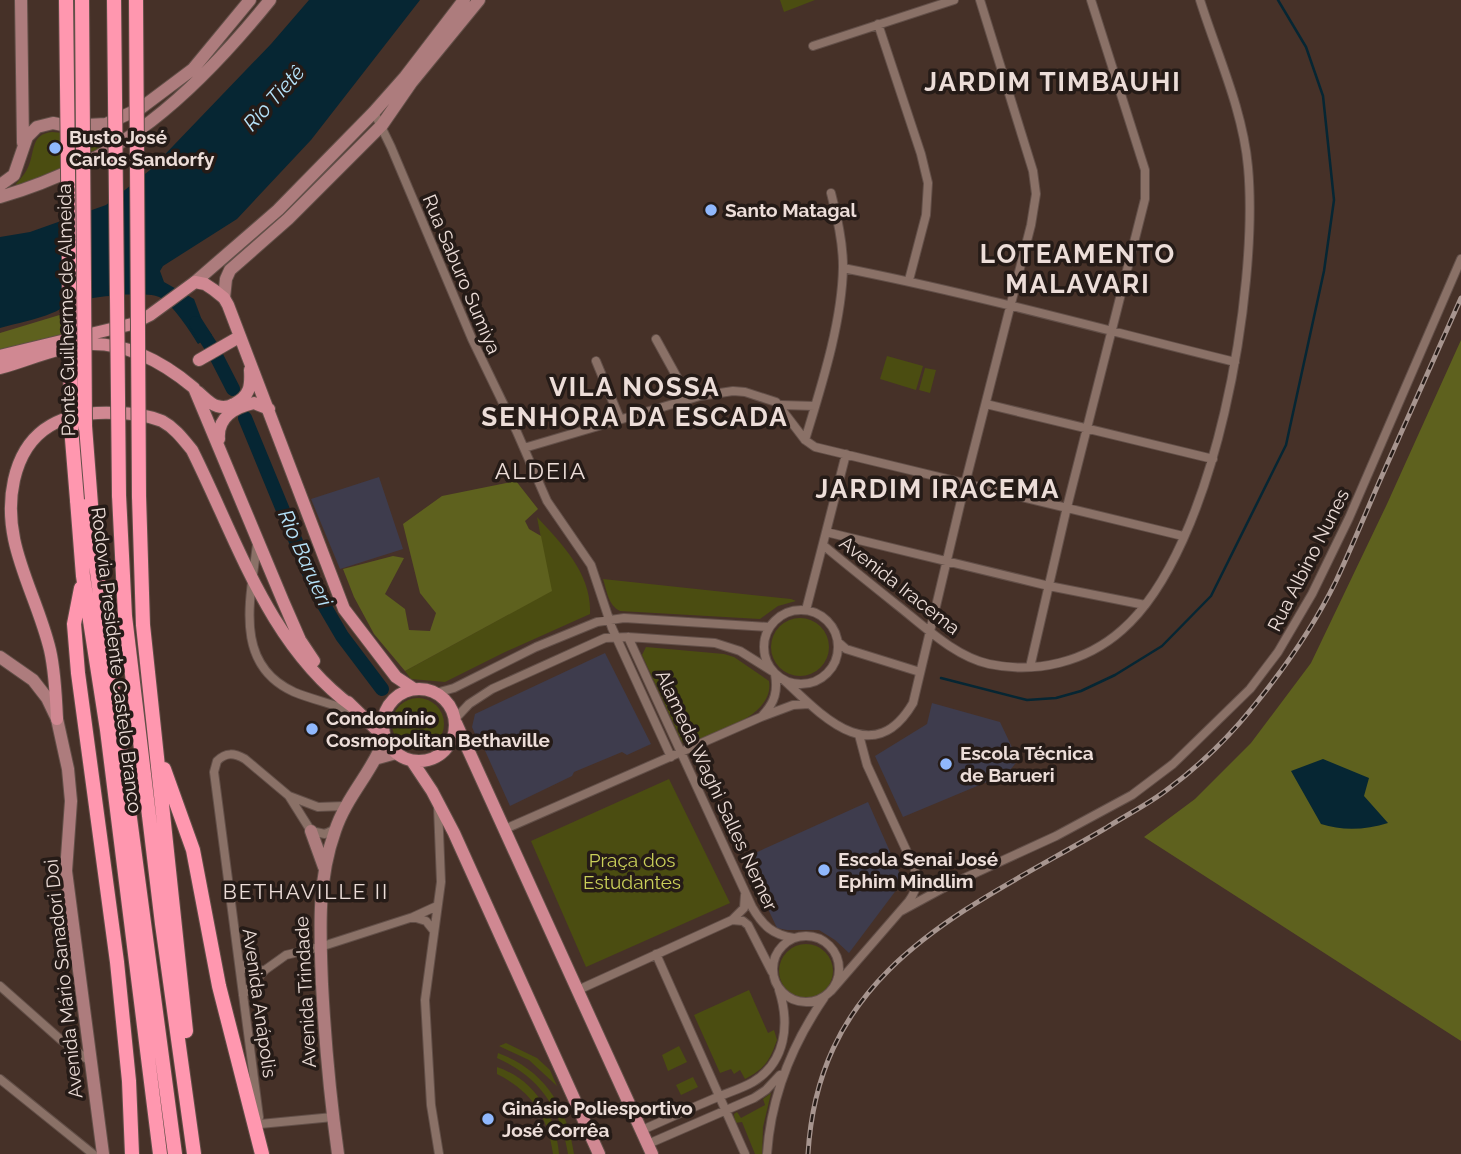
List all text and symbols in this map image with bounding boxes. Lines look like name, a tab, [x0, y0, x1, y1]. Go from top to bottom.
water label: Rio Tietê	[238, 60, 310, 136]
district label: JARDIM TIMBAUHI	[924, 67, 1182, 97]
place label: Busto José Carlos Sandorfy	[69, 126, 215, 170]
marker: Busto José Carlos Sandorfy	[47, 140, 63, 156]
street label: Ponte Guilherme de Almeida	[53, 183, 79, 437]
street label: Rua Saburo Sumiya	[418, 191, 506, 357]
place label: Santo Matagal	[725, 199, 857, 221]
marker: Santo Matagal	[703, 202, 719, 218]
district label: LOTEAMENTO MALAVARI	[980, 239, 1176, 299]
district label: VILA NOSSA SENHORA DA ESCADA	[481, 372, 789, 432]
district label: ALDEIA	[495, 457, 587, 484]
district label: JARDIM IRACEMA	[816, 474, 1060, 504]
street label: Rua Albino Nunes	[1263, 485, 1353, 635]
street label: Rodovia Presidente Castelo Branco	[87, 506, 147, 814]
water label: Rio Barueri	[273, 506, 338, 610]
street label: Avenida Iracema	[836, 531, 964, 639]
street label: Alameda Waghi Salles Nemer	[652, 666, 783, 914]
place label: Condomínio Cosmopolitan Bethaville	[326, 707, 550, 751]
marker: Condomínio Cosmopolitan Bethaville	[304, 721, 320, 737]
place label: Escola Técnica de Barueri	[960, 742, 1094, 786]
marker: Escola Técnica de Barueri	[938, 756, 954, 772]
place label: Escola Senai José Ephim Mindlim	[838, 848, 998, 892]
park label: Praça dos Estudantes	[583, 849, 681, 893]
street label: Avenida Mário Sanadori Doi	[39, 858, 87, 1100]
marker: Escola Senai José Ephim Mindlim	[816, 862, 832, 878]
district label: BETHAVILLE II	[223, 879, 389, 904]
street label: Avenida Trindade	[290, 916, 320, 1068]
street label: Avenida Anápolis	[239, 927, 281, 1079]
place label: Ginásio Poliesportivo José Corrêa	[502, 1097, 693, 1141]
marker: Ginásio Poliesportivo José Corrêa	[480, 1111, 496, 1127]

